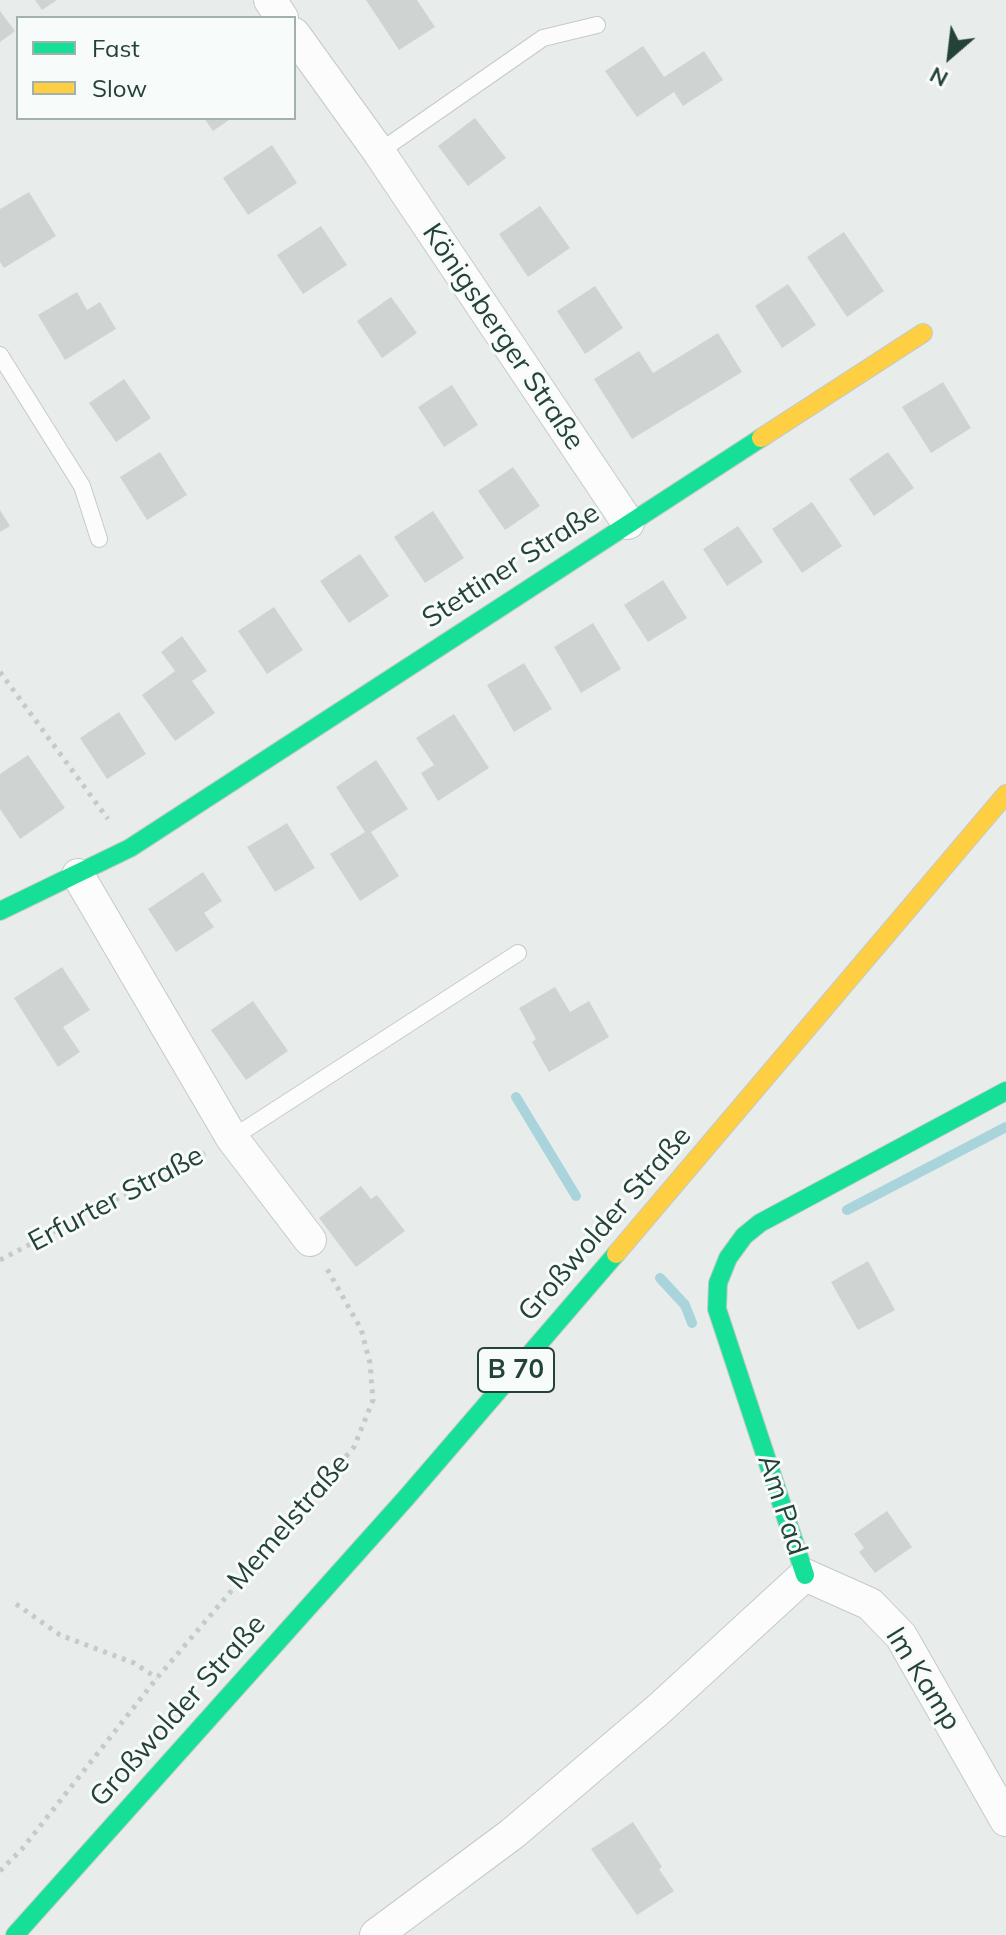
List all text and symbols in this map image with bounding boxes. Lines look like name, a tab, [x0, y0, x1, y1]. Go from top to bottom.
legend	[16, 16, 296, 120]
north arrow	[910, 16, 990, 96]
text: Fast	[92, 33, 140, 63]
text: N	[925, 61, 953, 93]
text: Slow	[92, 73, 147, 103]
street label: Königsberger Straße	[415, 217, 591, 457]
street label: Stettiner Straße	[416, 496, 606, 636]
street label: Großwolder Straße	[511, 1120, 699, 1328]
street label: Erfurter Straße	[23, 1139, 209, 1259]
road number: B 70	[478, 1348, 554, 1392]
street label: Memelstraße	[221, 1447, 357, 1597]
street label: Am Pad	[750, 1451, 814, 1559]
street label: Großwolder Straße	[83, 1608, 273, 1814]
street label: Im Kamp	[878, 1621, 968, 1737]

